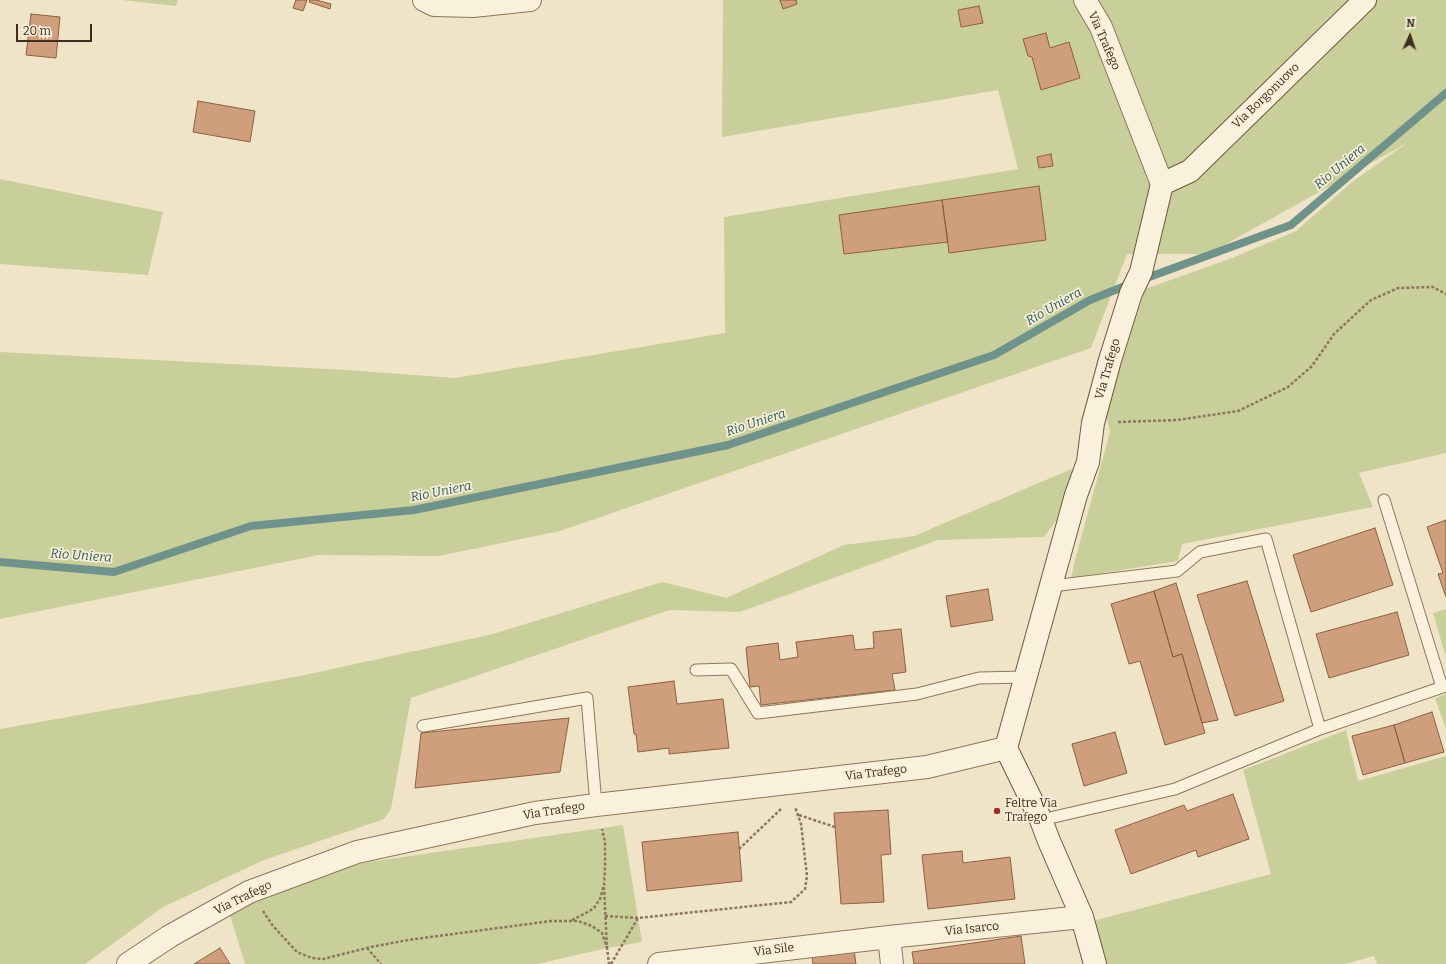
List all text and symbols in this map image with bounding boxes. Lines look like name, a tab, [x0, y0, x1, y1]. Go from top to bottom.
street label: Via Trafego	[1085, 10, 1123, 72]
scale bar	[18, 16, 94, 42]
north arrow	[1390, 16, 1430, 56]
text: N	[1406, 17, 1415, 30]
text: 20 m	[23, 24, 51, 38]
street label: Via Borgonuovo	[1229, 60, 1303, 132]
water label: Rio Uniera	[1311, 141, 1369, 193]
water label: Rio Uniera	[1023, 285, 1085, 329]
street label: Via Trafego	[1092, 337, 1124, 401]
water label: Rio Uniera	[724, 406, 788, 440]
water label: Rio Uniera	[409, 478, 473, 506]
water label: Rio Uniera	[50, 546, 112, 566]
street label: Via Trafego	[844, 762, 908, 784]
place label: Feltre Via Trafego	[1005, 797, 1057, 825]
street label: Via Trafego	[522, 799, 586, 823]
marker: Feltre Via Trafego	[992, 806, 1002, 816]
street label: Via Trafego	[212, 878, 274, 918]
street label: Via Isarco	[944, 919, 1000, 939]
street label: Via Sile	[753, 940, 795, 960]

